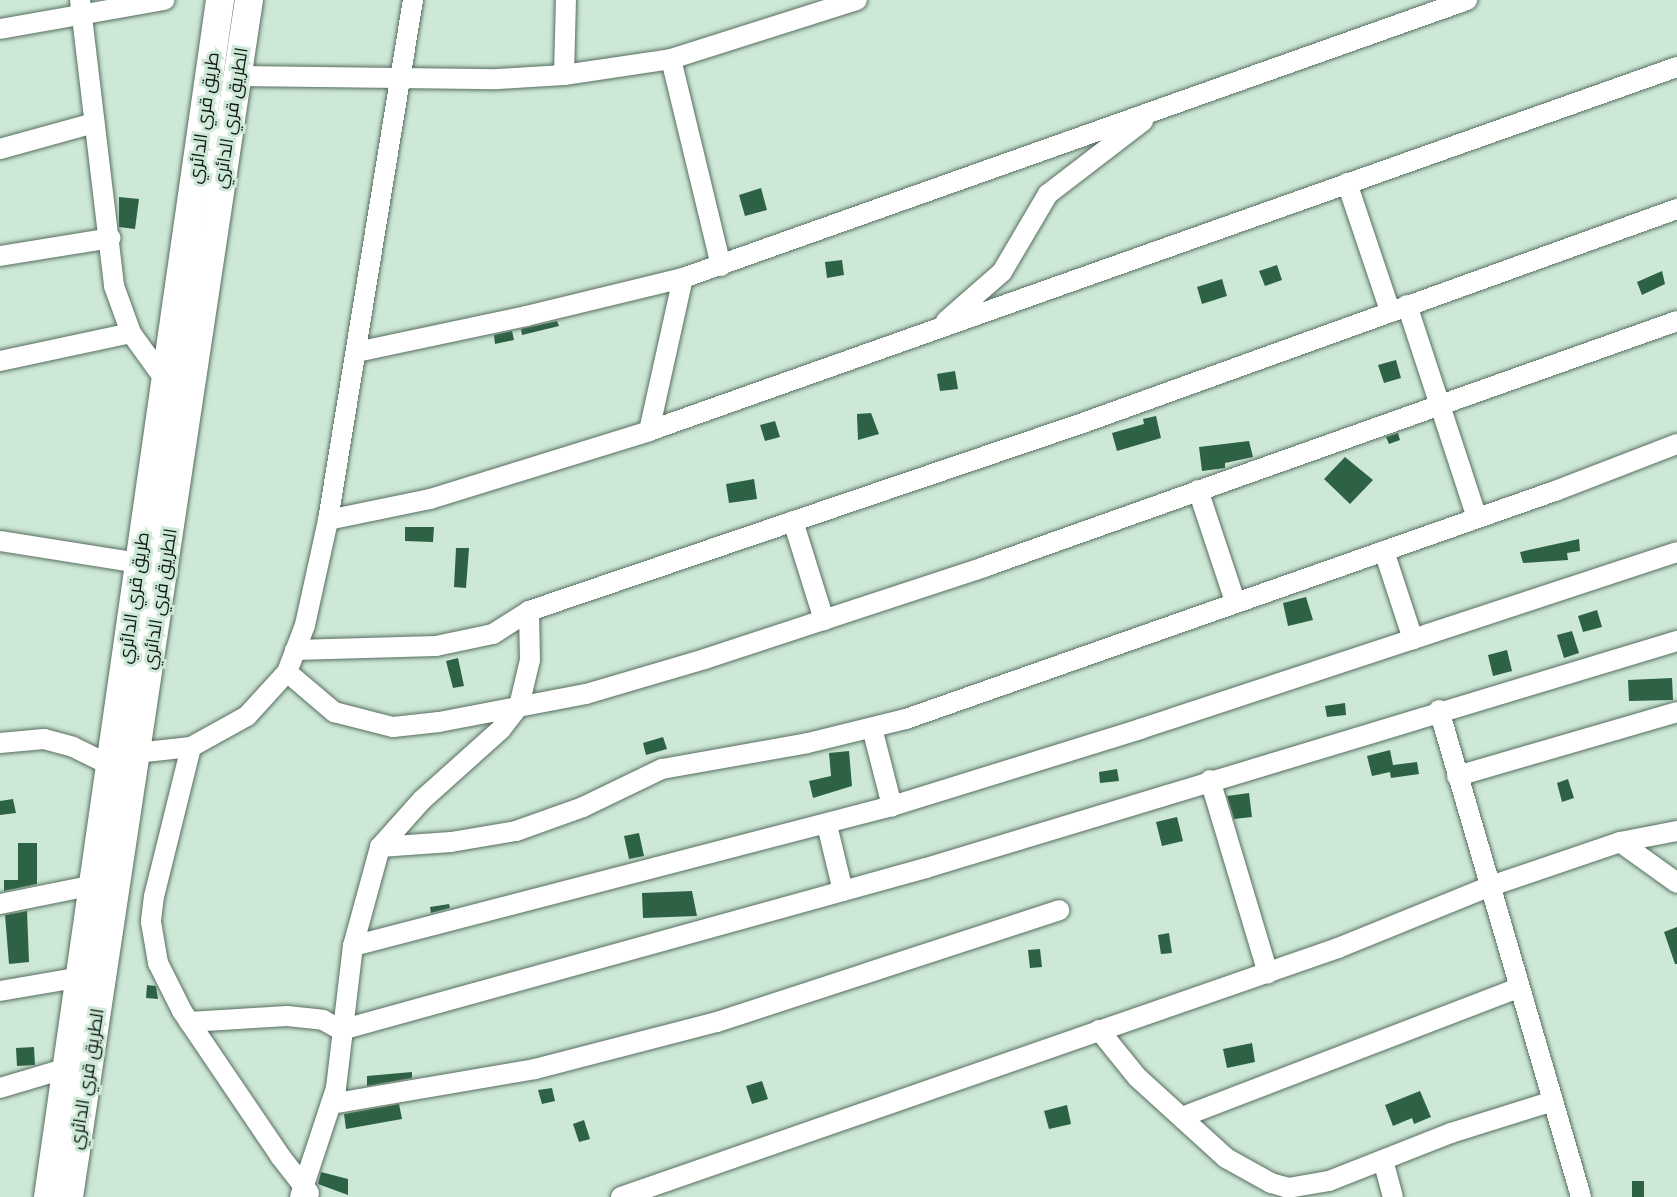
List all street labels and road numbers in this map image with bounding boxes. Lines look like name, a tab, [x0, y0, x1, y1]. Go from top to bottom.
street label: الطريق قري الدائري	[209, 46, 253, 190]
street label: طريق قري الدائري	[184, 51, 224, 185]
street label: الطريق قري الدائري	[138, 527, 182, 671]
street label: طريق قري الدائري	[114, 531, 154, 665]
street label: الطريق قري الدائري	[65, 1007, 109, 1151]

